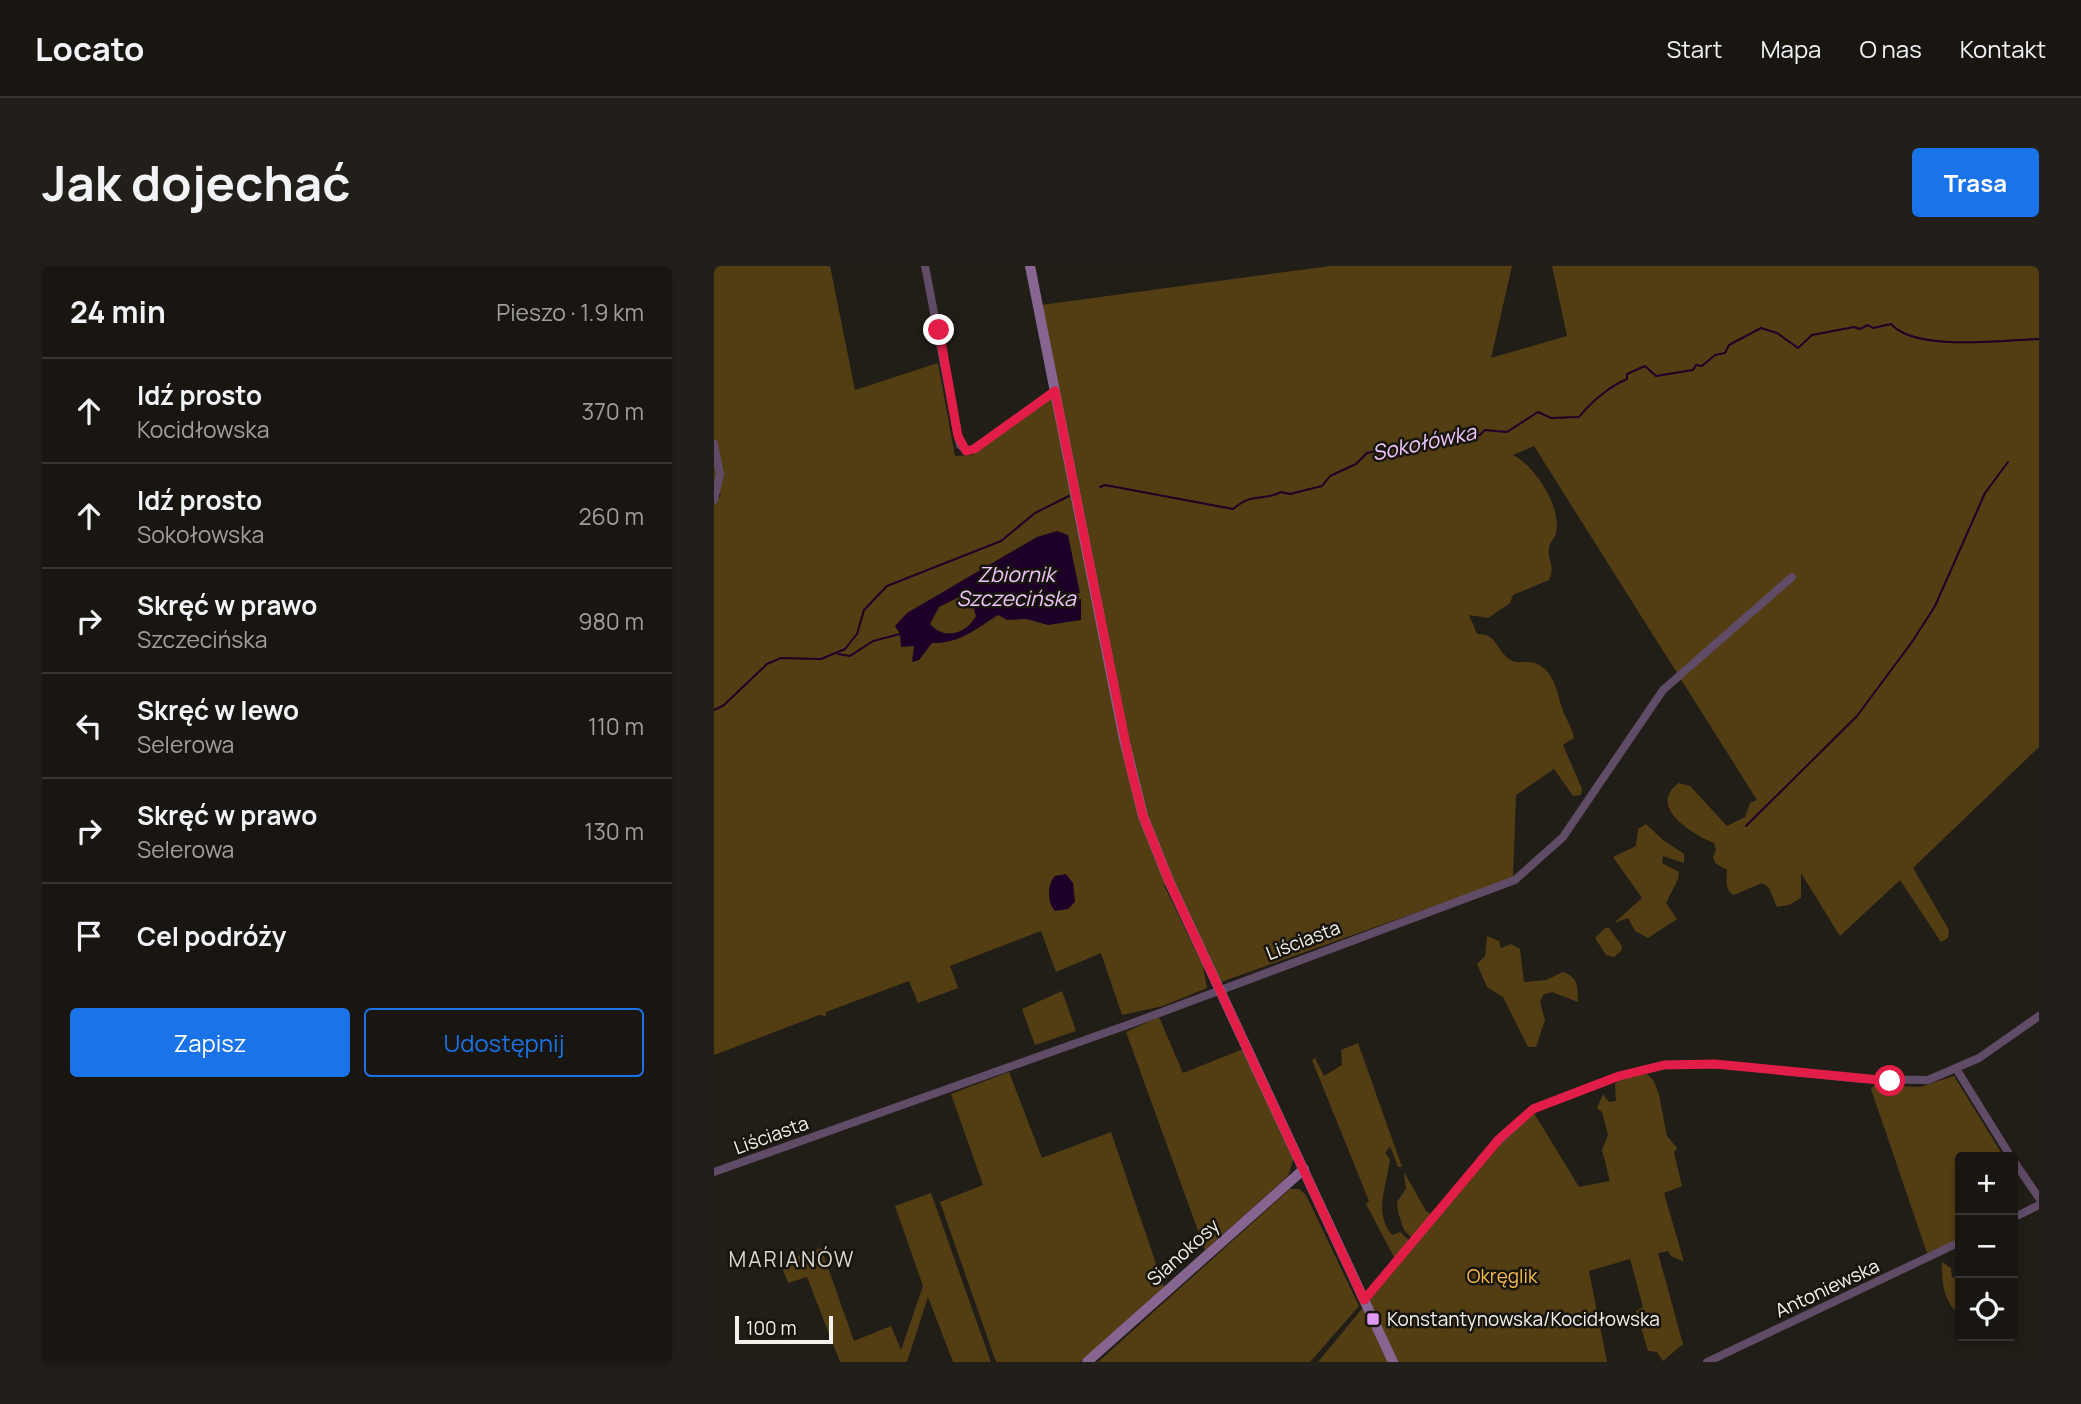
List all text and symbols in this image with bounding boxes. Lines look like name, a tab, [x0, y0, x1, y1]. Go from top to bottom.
text: Locato	[35, 26, 145, 71]
text: Start	[1666, 32, 1722, 65]
text: Mapa	[1760, 32, 1821, 65]
text: O nas	[1859, 32, 1922, 65]
text: Kontakt	[1960, 32, 2046, 65]
button: Trasa	[1912, 148, 2039, 217]
text: Jak dojechać	[42, 149, 350, 216]
text: 24 min	[70, 291, 166, 332]
text: Pieszo · 1.9 km	[496, 296, 644, 328]
route end	[923, 314, 954, 345]
text: Idź prosto	[137, 377, 262, 413]
icon: ahead	[70, 392, 108, 430]
text: 370 m	[582, 395, 644, 427]
text: Kocidłowska	[137, 413, 270, 445]
water label: Sokołówka	[1369, 417, 1480, 467]
text: Idź prosto	[137, 482, 262, 518]
icon: ahead	[70, 497, 108, 535]
text: 260 m	[578, 500, 644, 532]
text: Sokołowska	[137, 518, 264, 550]
water label: Zbiornik Szczecińska	[956, 560, 1077, 612]
text: Skręć w prawo	[137, 587, 317, 623]
icon: right	[70, 602, 108, 640]
text: 980 m	[578, 605, 644, 637]
text: Szczecińska	[137, 623, 268, 655]
text: Skręć w lewo	[137, 692, 299, 728]
icon: left	[70, 707, 108, 745]
text: 110 m	[588, 710, 644, 742]
text: Selerowa	[137, 728, 234, 760]
text: Skręć w prawo	[137, 797, 317, 833]
icon: right	[70, 812, 108, 850]
text: 130 m	[584, 815, 644, 847]
text: Selerowa	[137, 833, 234, 865]
street label: Liściasta	[1262, 914, 1344, 966]
icon: arrive	[70, 917, 108, 955]
text: Cel podróży	[137, 918, 286, 954]
button: Zapisz	[70, 1008, 350, 1077]
button: Udostępnij	[364, 1008, 644, 1077]
route start	[1874, 1065, 1905, 1096]
street label: Liściasta	[730, 1110, 812, 1160]
map controls	[1955, 1152, 2018, 1341]
button: +	[1955, 1152, 2018, 1215]
street label: Sianokosy	[1141, 1213, 1225, 1291]
button: −	[1955, 1215, 2018, 1278]
district label: MARIANÓW	[729, 1245, 856, 1273]
street label: Antoniewska	[1771, 1252, 1883, 1324]
park label: Okręglik	[1467, 1263, 1538, 1289]
button: locate	[1955, 1278, 2018, 1341]
place label: Konstantynowska/Kocidłowska	[1387, 1306, 1660, 1332]
marker: Konstantynowska/Kocidłowska	[1365, 1311, 1381, 1327]
scale bar	[735, 1313, 833, 1345]
text: 100 m	[746, 1315, 797, 1341]

